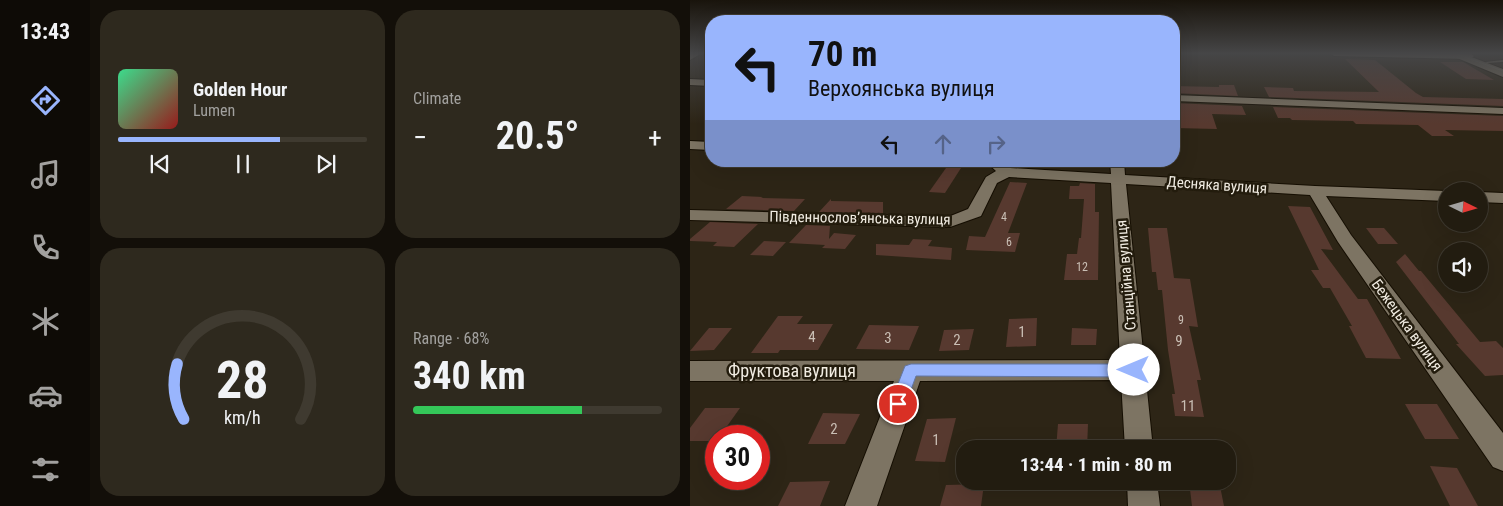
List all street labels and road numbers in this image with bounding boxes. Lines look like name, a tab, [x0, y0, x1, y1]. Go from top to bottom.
street label: Десняка вулиця	[1166, 173, 1268, 197]
street label: Південнослов’янська вулиця	[769, 207, 951, 229]
street label: Станційна вулиця	[1112, 219, 1140, 331]
street label: Бежецька вулиця	[1368, 276, 1446, 374]
street label: Фруктова вулиця	[728, 360, 856, 381]

